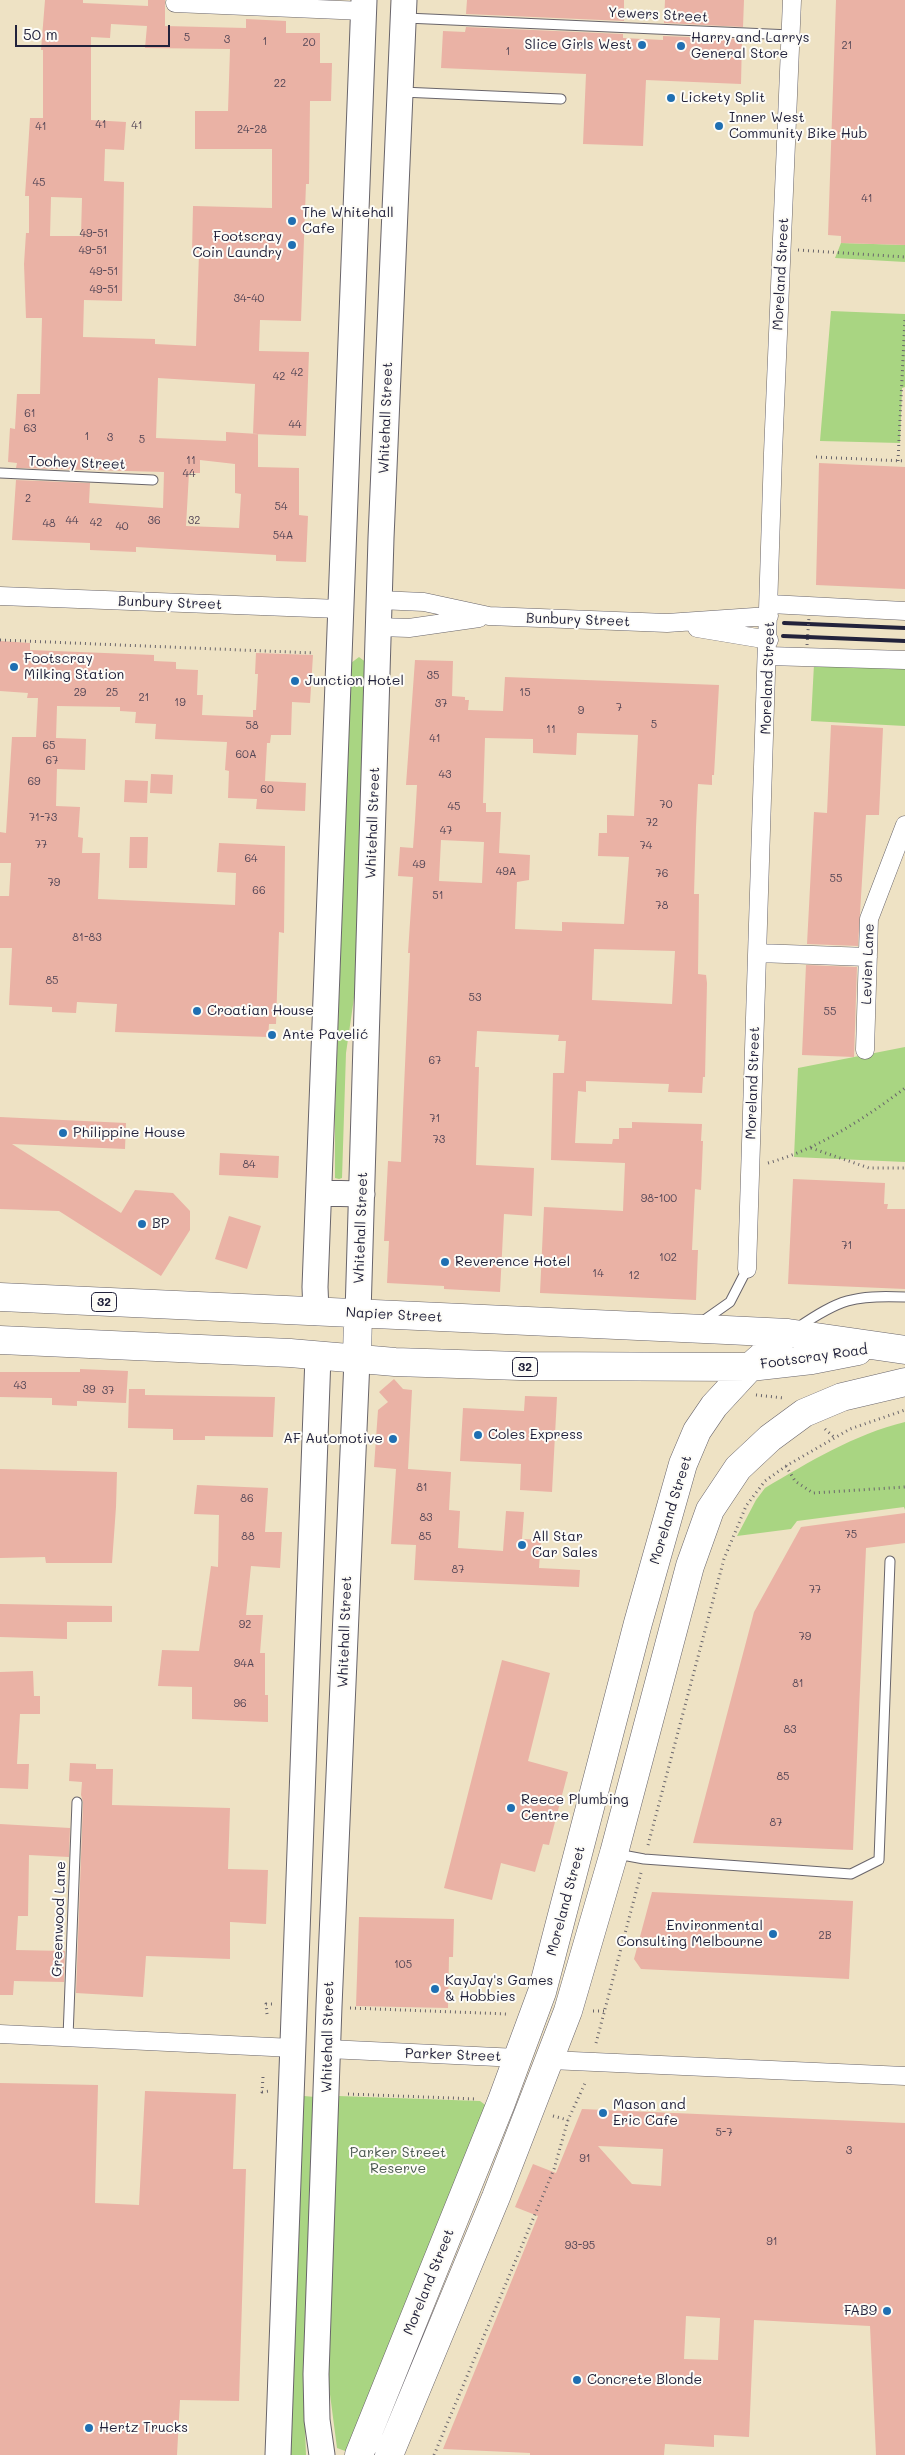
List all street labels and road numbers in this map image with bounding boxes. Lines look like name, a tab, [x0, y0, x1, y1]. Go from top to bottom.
street label: Yewers Street	[608, 4, 708, 26]
street label: Moreland Street	[770, 217, 792, 331]
street label: Whitehall Street	[376, 362, 396, 474]
street label: Toohey Street	[28, 453, 126, 473]
street label: Bunbury Street	[118, 593, 222, 613]
street label: Bunbury Street	[526, 610, 630, 630]
street label: Moreland Street	[758, 621, 778, 735]
street label: Whitehall Street	[363, 767, 383, 879]
street label: Levien Lane	[858, 923, 878, 1005]
street label: Moreland Street	[743, 1026, 763, 1140]
street label: Whitehall Street	[351, 1172, 371, 1284]
road number: 32	[92, 1292, 116, 1311]
street label: Napier Street	[345, 1304, 443, 1326]
street label: Footscray Road	[759, 1341, 869, 1373]
road number: 32	[512, 1358, 538, 1376]
street label: Moreland Street	[646, 1453, 696, 1567]
street label: Whitehall Street	[335, 1576, 355, 1688]
street label: Moreland Street	[543, 1844, 589, 1958]
street label: Greenwood Lane	[49, 1861, 69, 1977]
street label: Whitehall Street	[319, 1981, 337, 2093]
street label: Parker Street	[404, 2045, 502, 2065]
street label: Moreland Street	[400, 2226, 458, 2338]

